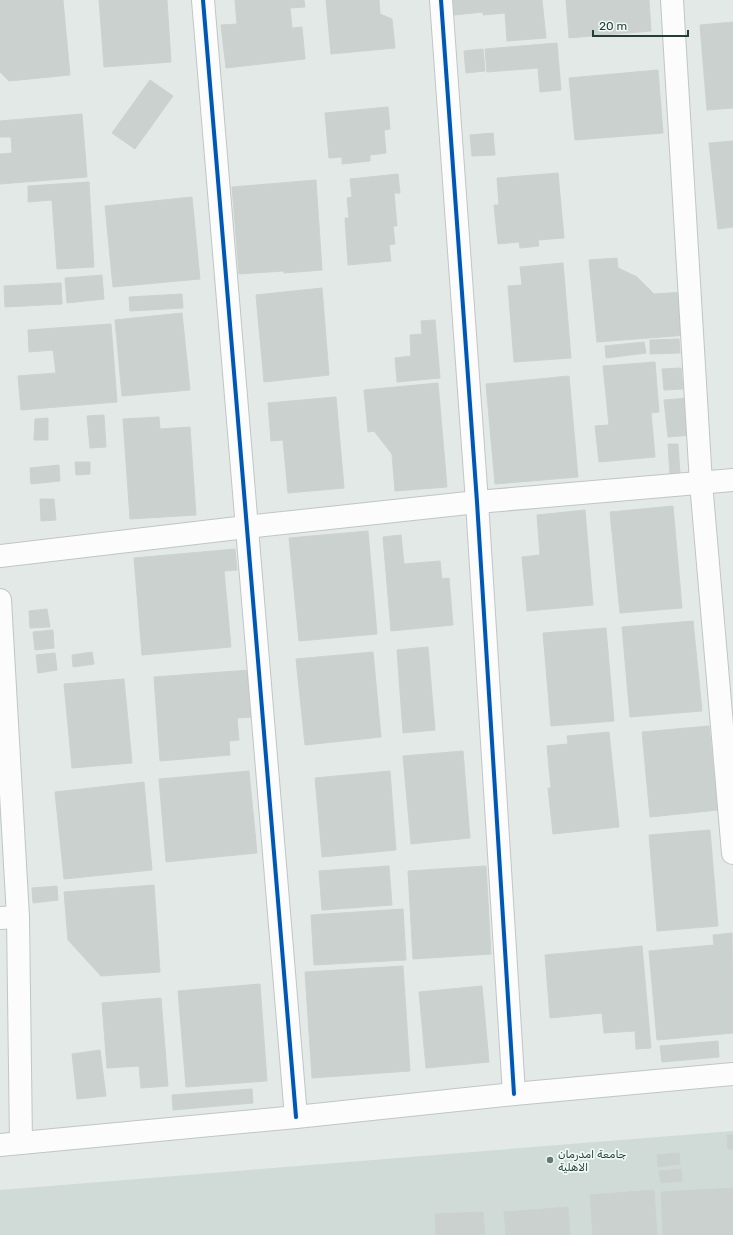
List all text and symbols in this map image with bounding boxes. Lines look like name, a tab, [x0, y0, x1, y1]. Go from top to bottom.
scale bar	[593, 12, 688, 38]
text: 20 m	[599, 19, 627, 33]
place label: جامعة امدرمان الاهلية	[558, 1148, 627, 1174]
marker: جامعة امدرمان الاهلية	[545, 1155, 555, 1165]

